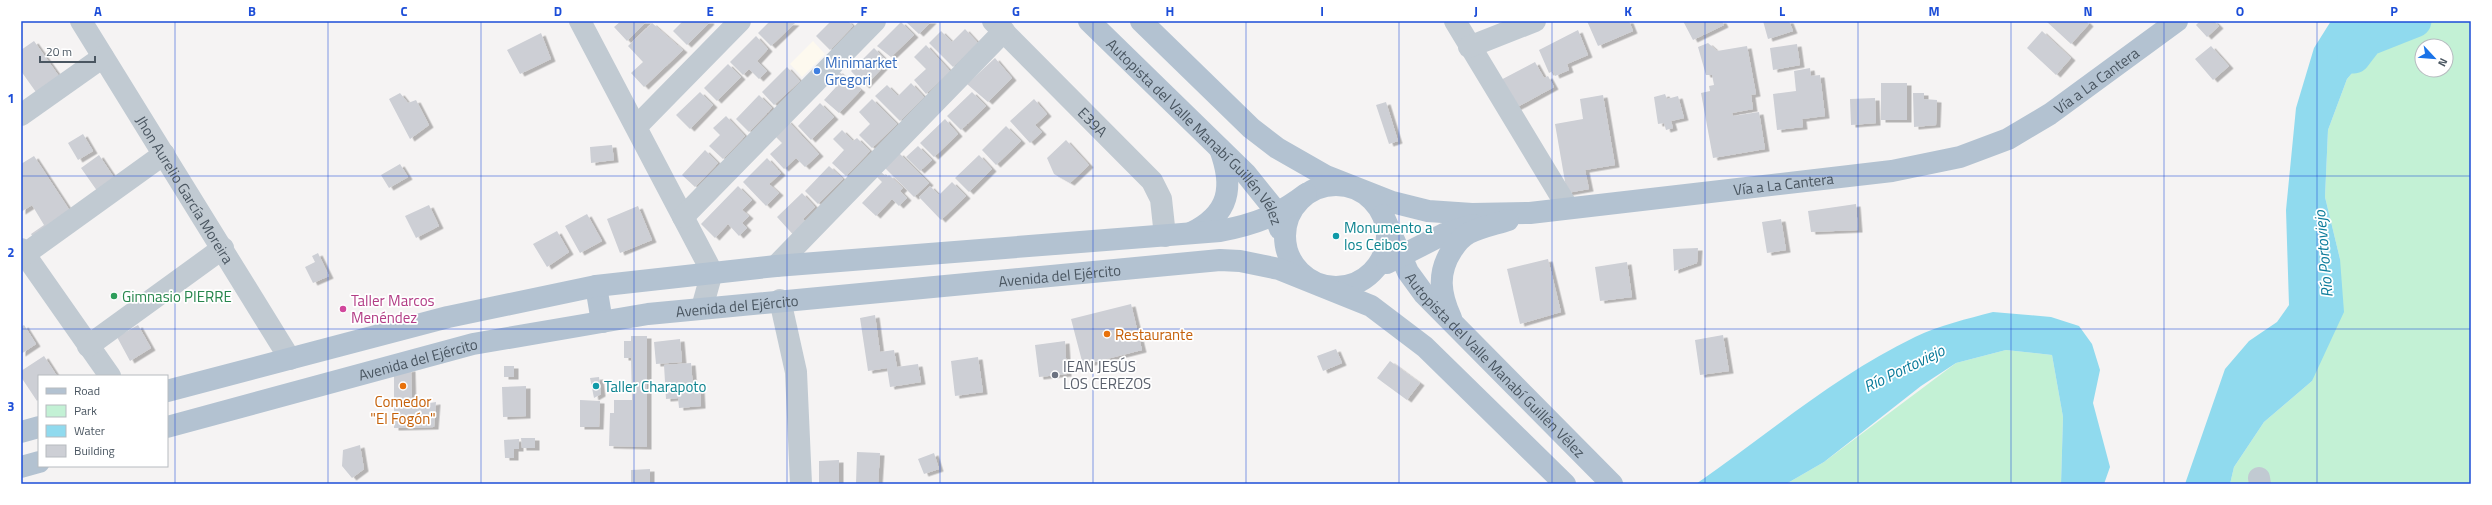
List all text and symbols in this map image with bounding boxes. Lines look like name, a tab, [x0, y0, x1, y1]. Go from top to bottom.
text: A	[94, 1, 102, 21]
text: B	[248, 1, 256, 21]
text: C	[400, 1, 408, 21]
text: D	[554, 1, 562, 21]
text: E	[706, 1, 714, 21]
text: F	[861, 1, 868, 21]
text: G	[1012, 1, 1020, 21]
text: H	[1166, 1, 1174, 21]
text: I	[1320, 1, 1324, 21]
text: J	[1474, 1, 1478, 21]
text: K	[1624, 1, 1632, 21]
text: L	[1779, 1, 1785, 21]
text: M	[1928, 1, 1940, 21]
text: N	[2083, 1, 2093, 21]
text: O	[2236, 1, 2244, 21]
text: P	[2390, 1, 2398, 21]
street label: Autopista del Valle Manabí Guillén Vélez	[1101, 33, 1289, 228]
scale bar	[40, 38, 95, 64]
north arrow	[2414, 38, 2454, 78]
street label: Vía a La Cantera	[2049, 41, 2144, 119]
text: 20 m	[46, 42, 72, 61]
place label: Minimarket Gregori	[825, 51, 898, 91]
text: N	[2434, 55, 2452, 69]
marker: Minimarket Gregori	[812, 66, 822, 76]
text: 1	[7, 88, 15, 108]
street label: E39A	[1073, 102, 1113, 142]
street label: Jhon Aurelio García Moreira	[130, 111, 240, 269]
street label: Vía a La Cantera	[1732, 166, 1835, 201]
water label: Río Portoviejo	[2307, 208, 2339, 299]
place label: Monumento a los Ceibos	[1344, 216, 1433, 256]
marker: Monumento a los Ceibos	[1331, 231, 1341, 241]
text: 2	[7, 242, 15, 262]
street label: Avenida del Ejército	[997, 258, 1122, 292]
street label: Autopista del Valle Manabí Guillén Vélez	[1400, 267, 1591, 463]
place label: Gimnasio PIERRE	[122, 285, 232, 308]
street label: Avenida del Ejército	[675, 288, 799, 323]
place label: Taller Marcos Menéndez	[351, 289, 435, 329]
marker: Gimnasio PIERRE	[109, 291, 119, 301]
marker: Taller Marcos Menéndez	[338, 304, 348, 314]
place label: Restaurante	[1115, 323, 1193, 346]
marker: Restaurante	[1102, 329, 1112, 339]
street label: Avenida del Ejército	[356, 332, 479, 386]
water label: Río Portoviejo	[1859, 338, 1950, 398]
place label: IEAN JESÚS LOS CEREZOS	[1063, 355, 1151, 395]
marker: IEAN JESÚS LOS CEREZOS	[1050, 370, 1060, 380]
legend	[38, 375, 168, 467]
place label: Taller Charapoto	[604, 375, 707, 398]
text: Road	[74, 381, 100, 400]
marker: Comedor "El Fogón"	[398, 381, 408, 391]
marker: Taller Charapoto	[591, 381, 601, 391]
place label: Comedor "El Fogón"	[370, 390, 436, 430]
text: 3	[7, 396, 15, 416]
text: Park	[74, 401, 97, 420]
text: Water	[74, 421, 105, 440]
text: Building	[74, 441, 115, 460]

